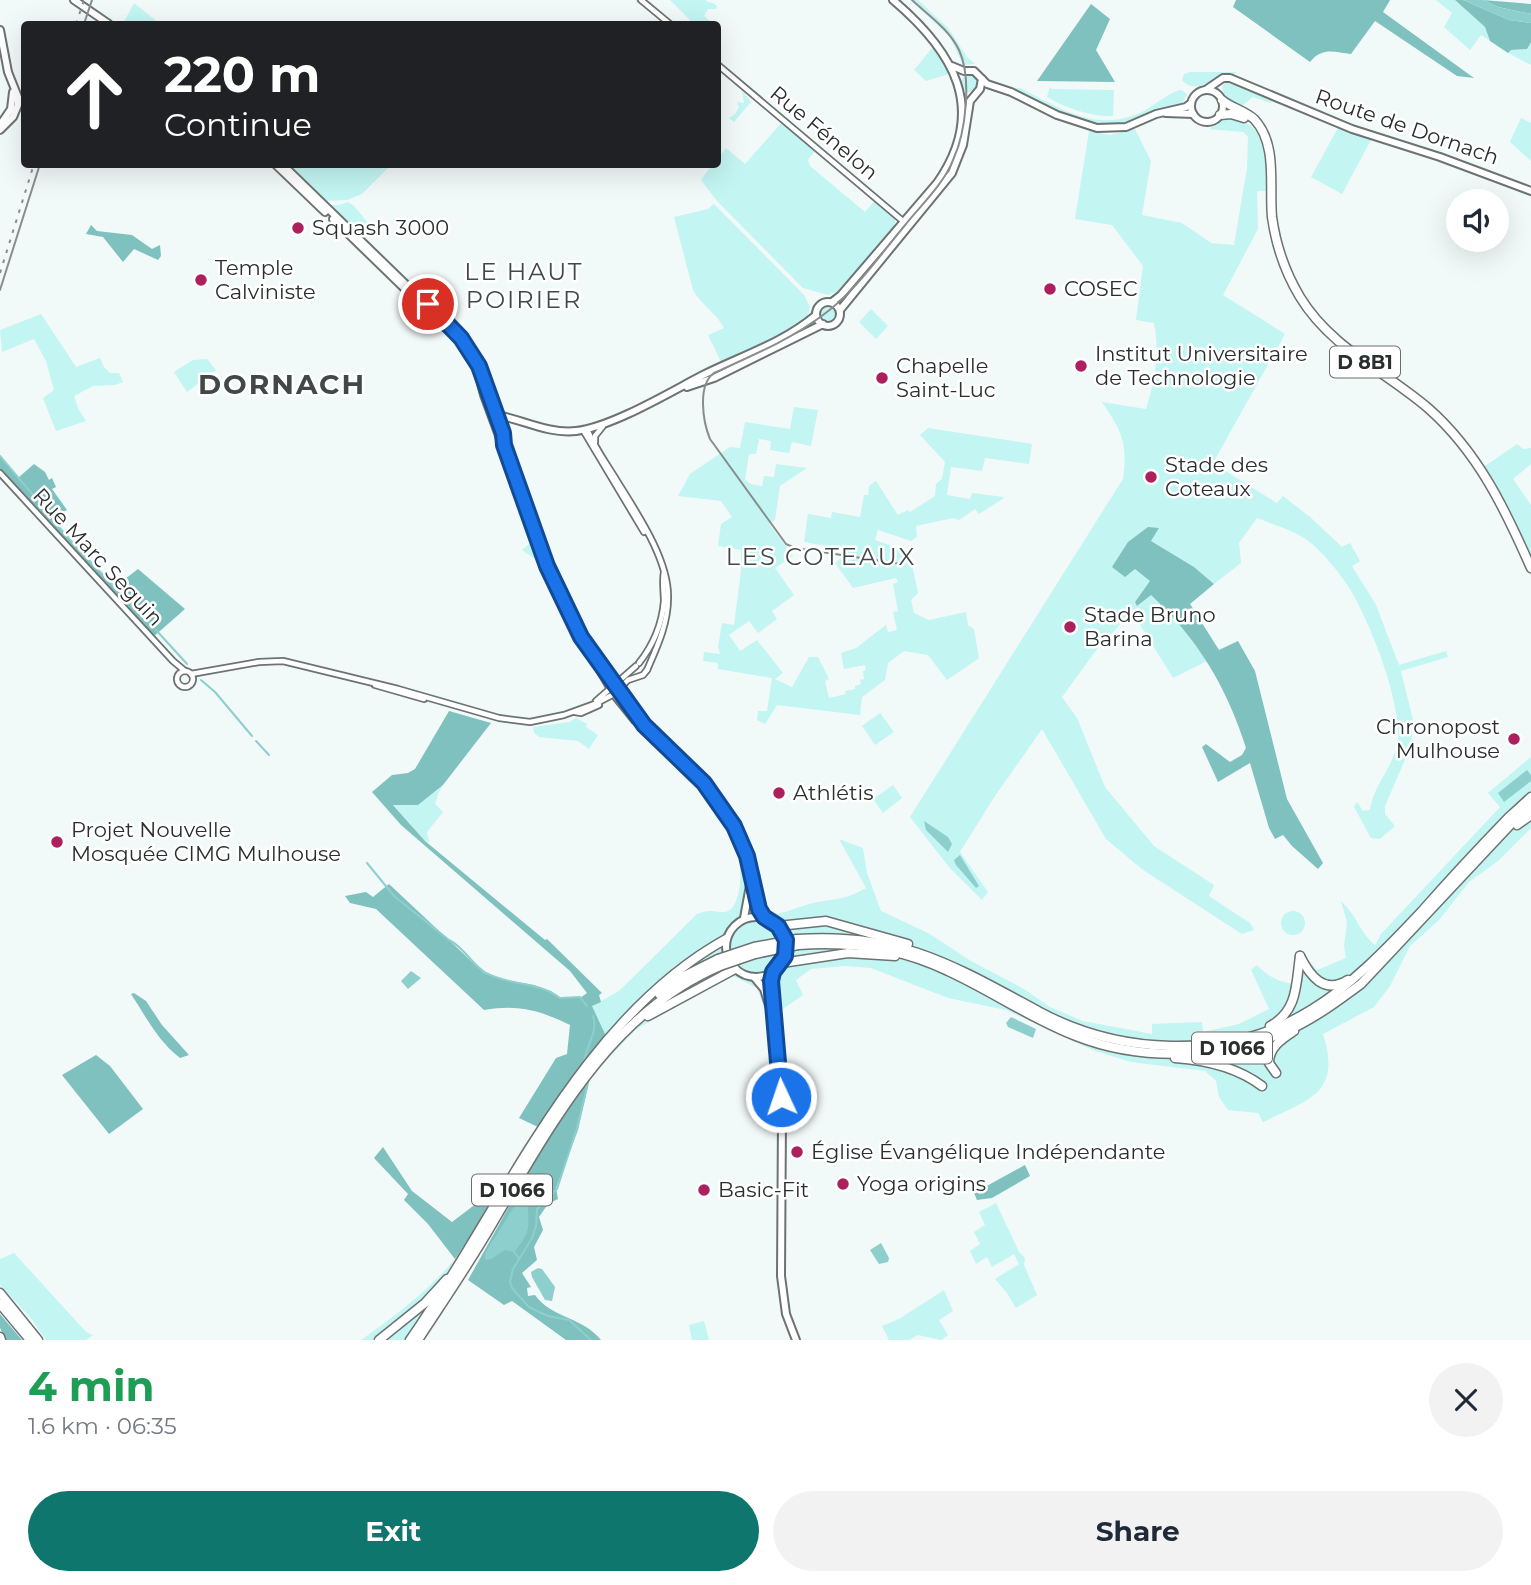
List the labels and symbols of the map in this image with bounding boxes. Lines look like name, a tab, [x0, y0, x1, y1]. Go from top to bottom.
street label: Rue Fénelon	[765, 80, 883, 185]
street label: Route de Dornach	[1312, 83, 1502, 170]
place label: Squash 3000	[312, 215, 449, 240]
marker: Squash 3000	[290, 220, 306, 236]
place label: Temple Calviniste	[215, 255, 316, 304]
district label: LE HAUT POIRIER	[464, 257, 584, 314]
marker: Temple Calviniste	[193, 272, 209, 288]
pin	[398, 274, 458, 334]
place label: COSEC	[1064, 276, 1138, 301]
marker: COSEC	[1042, 281, 1058, 297]
place label: Institut Universitaire de Technologie	[1095, 341, 1308, 390]
road number: D 8B1	[1330, 346, 1400, 378]
place label: Chapelle Saint-Luc	[896, 353, 996, 402]
marker: Institut Universitaire de Technologie	[1073, 358, 1089, 374]
district label: DORNACH	[198, 367, 366, 401]
marker: Chapelle Saint-Luc	[874, 370, 890, 386]
place label: Stade des Coteaux	[1165, 452, 1268, 501]
marker: Stade des Coteaux	[1143, 469, 1159, 485]
street label: Rue Marc Seguin	[28, 483, 169, 631]
district label: LES COTEAUX	[726, 542, 916, 571]
place label: Stade Bruno Barina	[1084, 602, 1216, 651]
marker: Stade Bruno Barina	[1062, 619, 1078, 635]
place label: Chronopost Mulhouse	[1376, 714, 1500, 763]
marker: Chronopost Mulhouse	[1506, 731, 1522, 747]
place label: Athlétis	[793, 780, 873, 805]
marker: Athlétis	[771, 785, 787, 801]
place label: Projet Nouvelle Mosquée CIMG Mulhouse	[71, 817, 341, 866]
marker: Projet Nouvelle Mosquée CIMG Mulhouse	[49, 834, 65, 850]
road number: D 1066	[1192, 1032, 1272, 1064]
position arrow	[744, 1060, 818, 1134]
place label: Église Évangélique Indépendante	[811, 1139, 1166, 1164]
marker: Église Évangélique Indépendante	[789, 1144, 805, 1160]
place label: Yoga origins	[857, 1171, 986, 1196]
road number: D 1066	[472, 1174, 552, 1206]
marker: Yoga origins	[835, 1176, 851, 1192]
place label: Basic-Fit	[718, 1177, 809, 1202]
marker: Basic-Fit	[696, 1182, 712, 1198]

